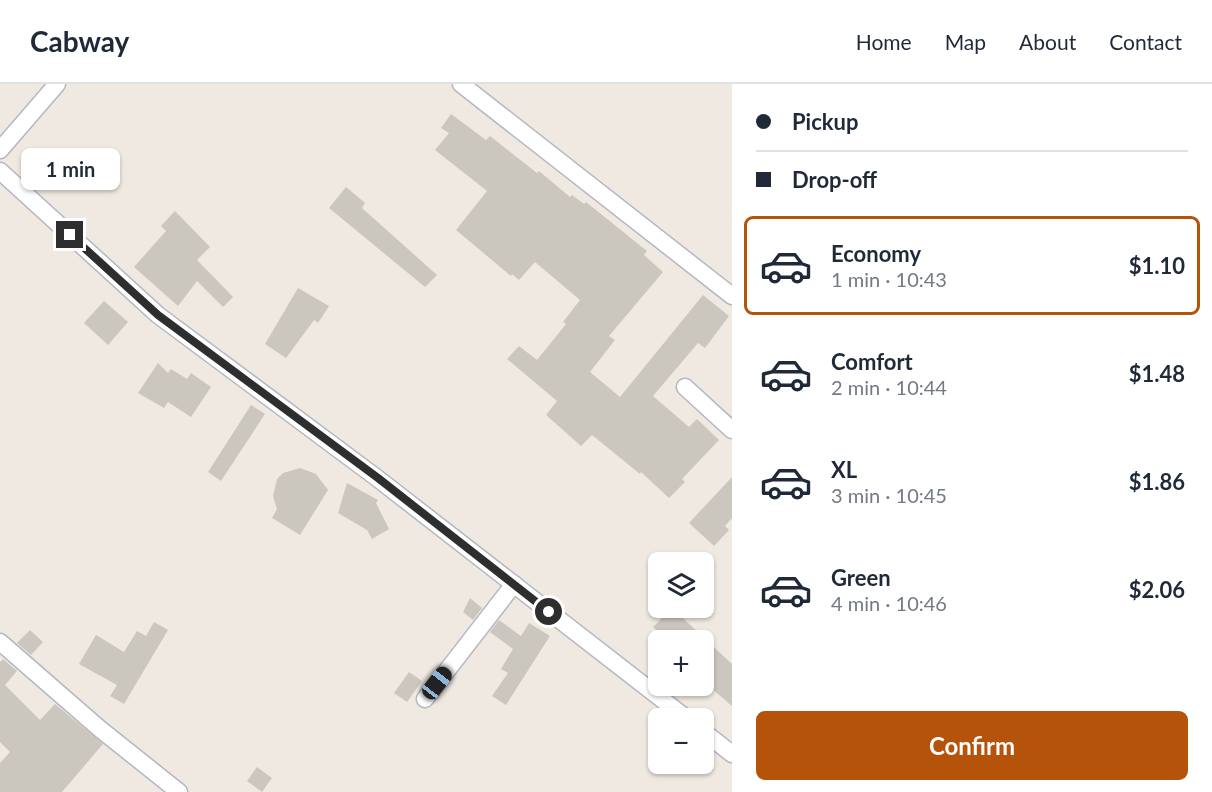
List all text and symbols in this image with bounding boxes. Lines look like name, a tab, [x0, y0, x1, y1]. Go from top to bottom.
text: Cabway	[30, 24, 129, 58]
text: Home	[856, 29, 912, 54]
text: Map	[945, 29, 986, 54]
text: About	[1019, 29, 1076, 54]
text: Contact	[1109, 29, 1182, 54]
text: Pickup	[792, 108, 858, 135]
callout: 1 min	[20, 148, 119, 190]
text: 1 min	[46, 157, 95, 181]
text: Drop-off	[792, 166, 877, 193]
route end	[56, 221, 83, 248]
icon: car	[759, 239, 813, 293]
text: Economy	[831, 240, 921, 267]
text: $1.10	[1129, 252, 1185, 279]
text: 1 min · 10:43	[831, 267, 947, 291]
icon: car	[759, 347, 813, 401]
text: Comfort	[831, 348, 913, 375]
text: $1.48	[1129, 360, 1185, 387]
text: 2 min · 10:44	[831, 375, 947, 399]
icon: car	[759, 455, 813, 509]
text: XL	[831, 456, 857, 483]
text: $1.86	[1129, 468, 1185, 495]
text: 3 min · 10:45	[831, 483, 947, 507]
map controls	[648, 552, 714, 774]
button: layers	[648, 552, 714, 618]
icon: car	[759, 563, 813, 617]
text: Green	[831, 564, 891, 591]
text: $2.06	[1129, 576, 1185, 603]
text: 4 min · 10:46	[831, 591, 947, 615]
route start	[535, 598, 562, 625]
button: +	[648, 630, 714, 696]
car	[419, 663, 455, 703]
button: −	[648, 708, 714, 774]
button: Confirm	[756, 711, 1188, 780]

